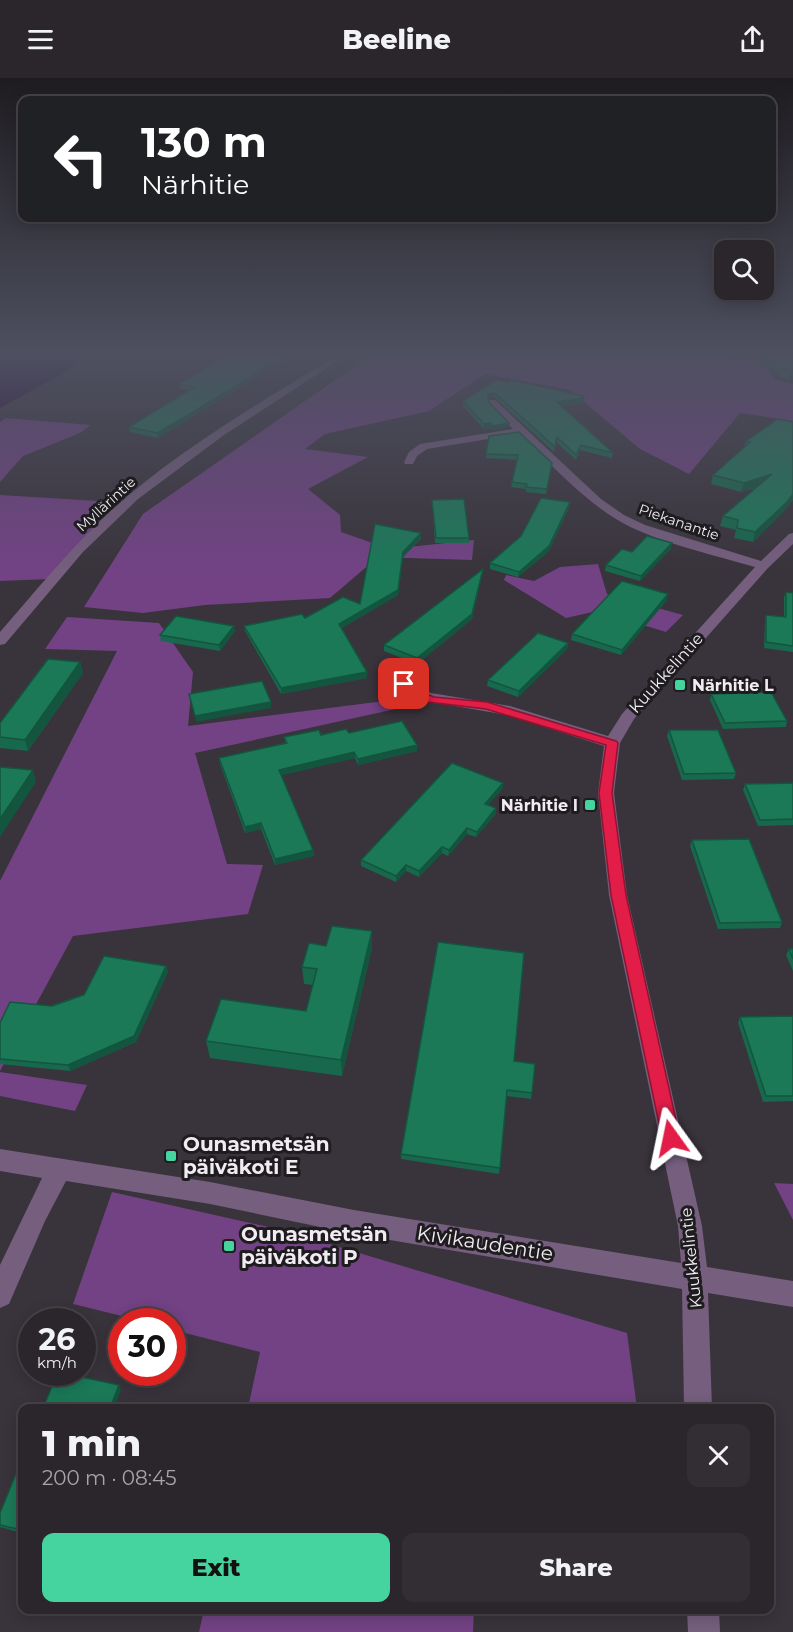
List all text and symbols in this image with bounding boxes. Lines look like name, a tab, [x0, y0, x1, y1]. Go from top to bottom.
icon: menu	[24, 23, 57, 56]
text: Beeline	[342, 23, 451, 56]
icon: share	[736, 23, 769, 56]
text: 130 m	[141, 116, 267, 168]
icon: left	[42, 120, 120, 198]
text: Närhitie	[141, 168, 249, 201]
map controls	[714, 240, 774, 300]
button: search	[714, 240, 774, 300]
street label: Myllärintie	[73, 473, 139, 535]
street label: Piekanantie	[636, 500, 722, 544]
street label: Kuukkelintie	[625, 629, 707, 717]
pin	[378, 658, 429, 709]
icon: arrive	[387, 667, 420, 700]
place label: Närhitie L	[692, 676, 774, 695]
marker: Närhitie L	[673, 678, 687, 692]
place label: Närhitie I	[501, 796, 578, 815]
marker: Närhitie I	[583, 798, 597, 812]
position arrow	[639, 1106, 703, 1170]
place label: Ounasmetsän päiväkoti E	[183, 1132, 330, 1179]
marker: Ounasmetsän päiväkoti E	[164, 1149, 178, 1163]
street label: Kuukkelintie	[676, 1207, 706, 1309]
street label: Kivikaudentie	[415, 1220, 555, 1266]
place label: Ounasmetsän päiväkoti P	[241, 1222, 388, 1269]
marker: Ounasmetsän päiväkoti P	[222, 1239, 236, 1253]
speed limit sign: 30	[108, 1308, 186, 1386]
text: 26	[39, 1321, 75, 1358]
text: km/h	[37, 1353, 77, 1372]
text: 1 min	[42, 1421, 141, 1465]
button: close	[687, 1424, 750, 1487]
text: 200 m · 08:45	[42, 1466, 177, 1490]
button: Exit	[42, 1533, 390, 1602]
button: Share	[402, 1533, 750, 1602]

